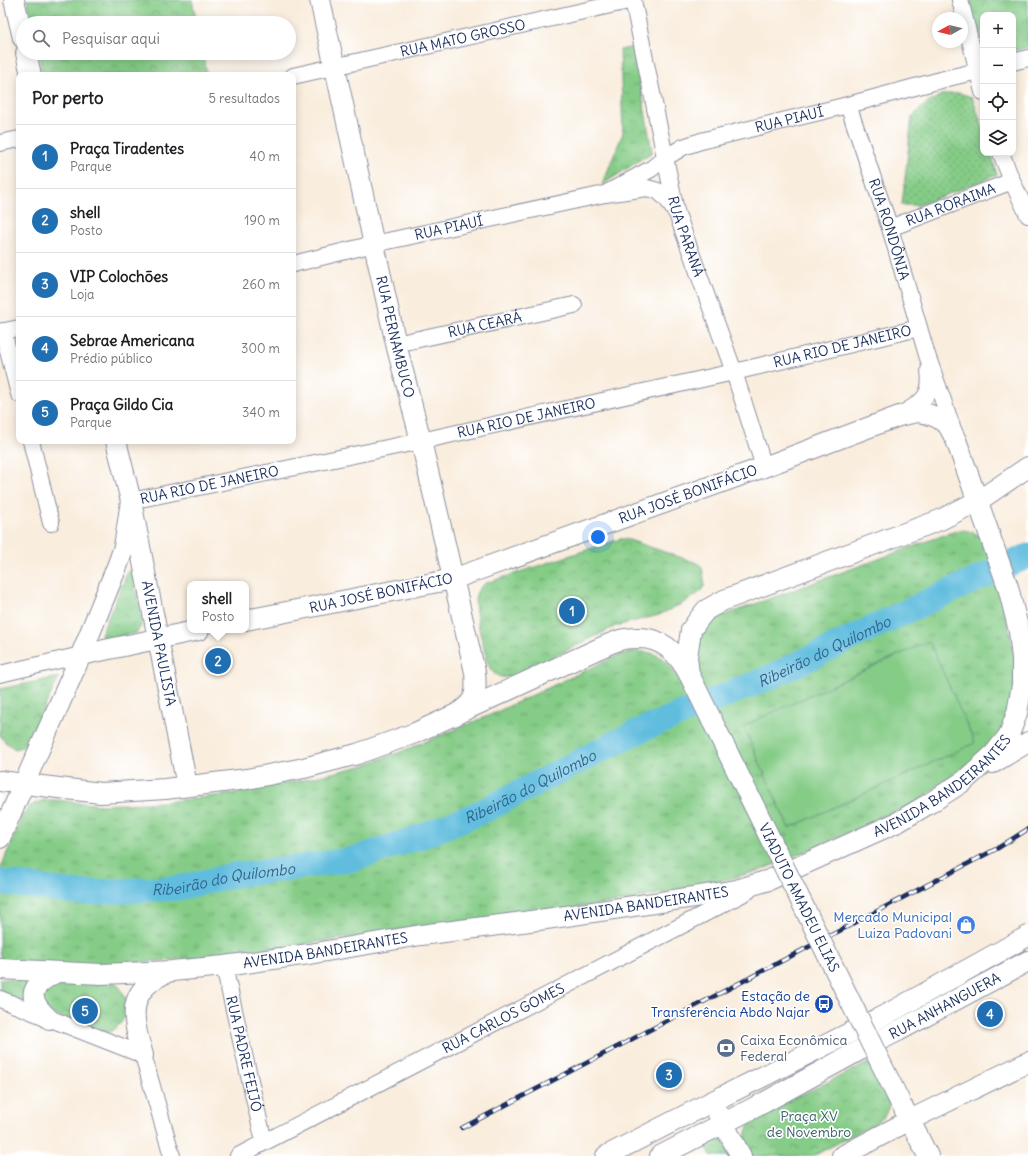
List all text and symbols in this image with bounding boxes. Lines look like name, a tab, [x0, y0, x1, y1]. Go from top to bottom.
north arrow	[932, 12, 968, 48]
map controls	[980, 12, 1016, 156]
button: +	[980, 12, 1016, 48]
street label: RUA MATO GROSSO	[398, 15, 527, 61]
search box	[16, 16, 296, 60]
icon: search	[30, 27, 52, 49]
text: Pesquisar aqui	[62, 29, 160, 48]
button: −	[980, 48, 1016, 84]
button: locate	[980, 84, 1016, 120]
text: Por perto	[32, 87, 103, 109]
text: 5 resultados	[208, 90, 280, 107]
street label: RUA PIAUÍ	[753, 102, 825, 136]
button: layers	[980, 120, 1016, 156]
text: Praça Tiradentes	[70, 139, 184, 158]
text: 1	[42, 148, 48, 165]
text: 40 m	[249, 148, 280, 165]
text: Parque	[70, 158, 112, 175]
street label: RUA RONDÔNIA	[865, 176, 914, 282]
street label: RUA RORAIMA	[903, 179, 998, 230]
street label: RUA PARANÁ	[664, 195, 708, 279]
text: shell	[70, 203, 100, 222]
text: 2	[41, 212, 49, 229]
text: 190 m	[244, 212, 280, 229]
street label: RUA PIAUÍ	[413, 212, 485, 244]
text: Posto	[70, 222, 102, 239]
text: VIP Colochões	[70, 267, 168, 286]
street label: RUA PERNAMBUCO	[372, 274, 419, 400]
text: 3	[41, 276, 49, 293]
text: 260 m	[242, 276, 280, 293]
text: Loja	[70, 286, 95, 303]
street label: RUA CEARÁ	[446, 308, 523, 341]
street label: RUA RIO DE JANEIRO	[772, 321, 913, 371]
text: Sebrae Americana	[70, 331, 195, 350]
text: 4	[41, 340, 49, 357]
text: 300 m	[241, 340, 280, 357]
text: Prédio público	[70, 350, 153, 367]
street label: RUA RIO DE JANEIRO	[455, 394, 597, 442]
text: Praça Gildo Cia	[70, 395, 173, 414]
text: 5	[41, 404, 49, 421]
text: 340 m	[242, 404, 280, 421]
text: Parque	[70, 414, 112, 431]
street label: RUA JOSÉ BONIFÁCIO	[616, 460, 760, 527]
street label: RUA RIO DE JANEIRO	[138, 462, 280, 508]
your location	[588, 527, 608, 547]
street label: RUA JOSÉ BONIFÁCIO	[308, 569, 455, 617]
street label: AVENIDA PAULISTA	[138, 579, 180, 708]
popup	[187, 581, 249, 633]
text: shell	[202, 589, 232, 608]
pin: 1	[559, 596, 585, 626]
text: Posto	[202, 608, 234, 625]
water label: Ribeirão do Quilombo	[755, 610, 895, 691]
pin: 2	[205, 646, 231, 676]
street label: AVENIDA BANDEIRANTES	[870, 731, 1015, 841]
water label: Ribeirão do Quilombo	[461, 744, 600, 827]
street label: VIADUTO AMADEU ELIAS	[755, 820, 844, 975]
water label: Ribeirão do Quilombo	[151, 858, 298, 899]
street label: AVENIDA BANDEIRANTES	[562, 882, 730, 925]
place label: Mercado Municipal Luiza Padovani	[833, 908, 952, 942]
shop icon: Mercado Municipal Luiza Padovani	[955, 914, 977, 936]
street label: AVENIDA BANDEIRANTES	[242, 928, 409, 972]
street label: RUA ANHANGUERA	[886, 968, 1004, 1043]
street label: RUA CARLOS GOMES	[439, 979, 568, 1057]
place label: Estação de Transferência Abdo Najar	[651, 987, 810, 1021]
bus stop icon: Estação de Transferência Abdo Najar	[813, 993, 835, 1015]
street label: RUA PADRE FEIJÓ	[222, 994, 266, 1114]
pin: 5	[72, 996, 98, 1026]
pin: 4	[977, 999, 1003, 1029]
place label: Caixa Econômica Federal	[740, 1031, 847, 1065]
bank icon: Caixa Econômica Federal	[715, 1037, 737, 1059]
pin: 3	[656, 1060, 682, 1090]
park label: Praça XV de Novembro	[767, 1107, 851, 1141]

